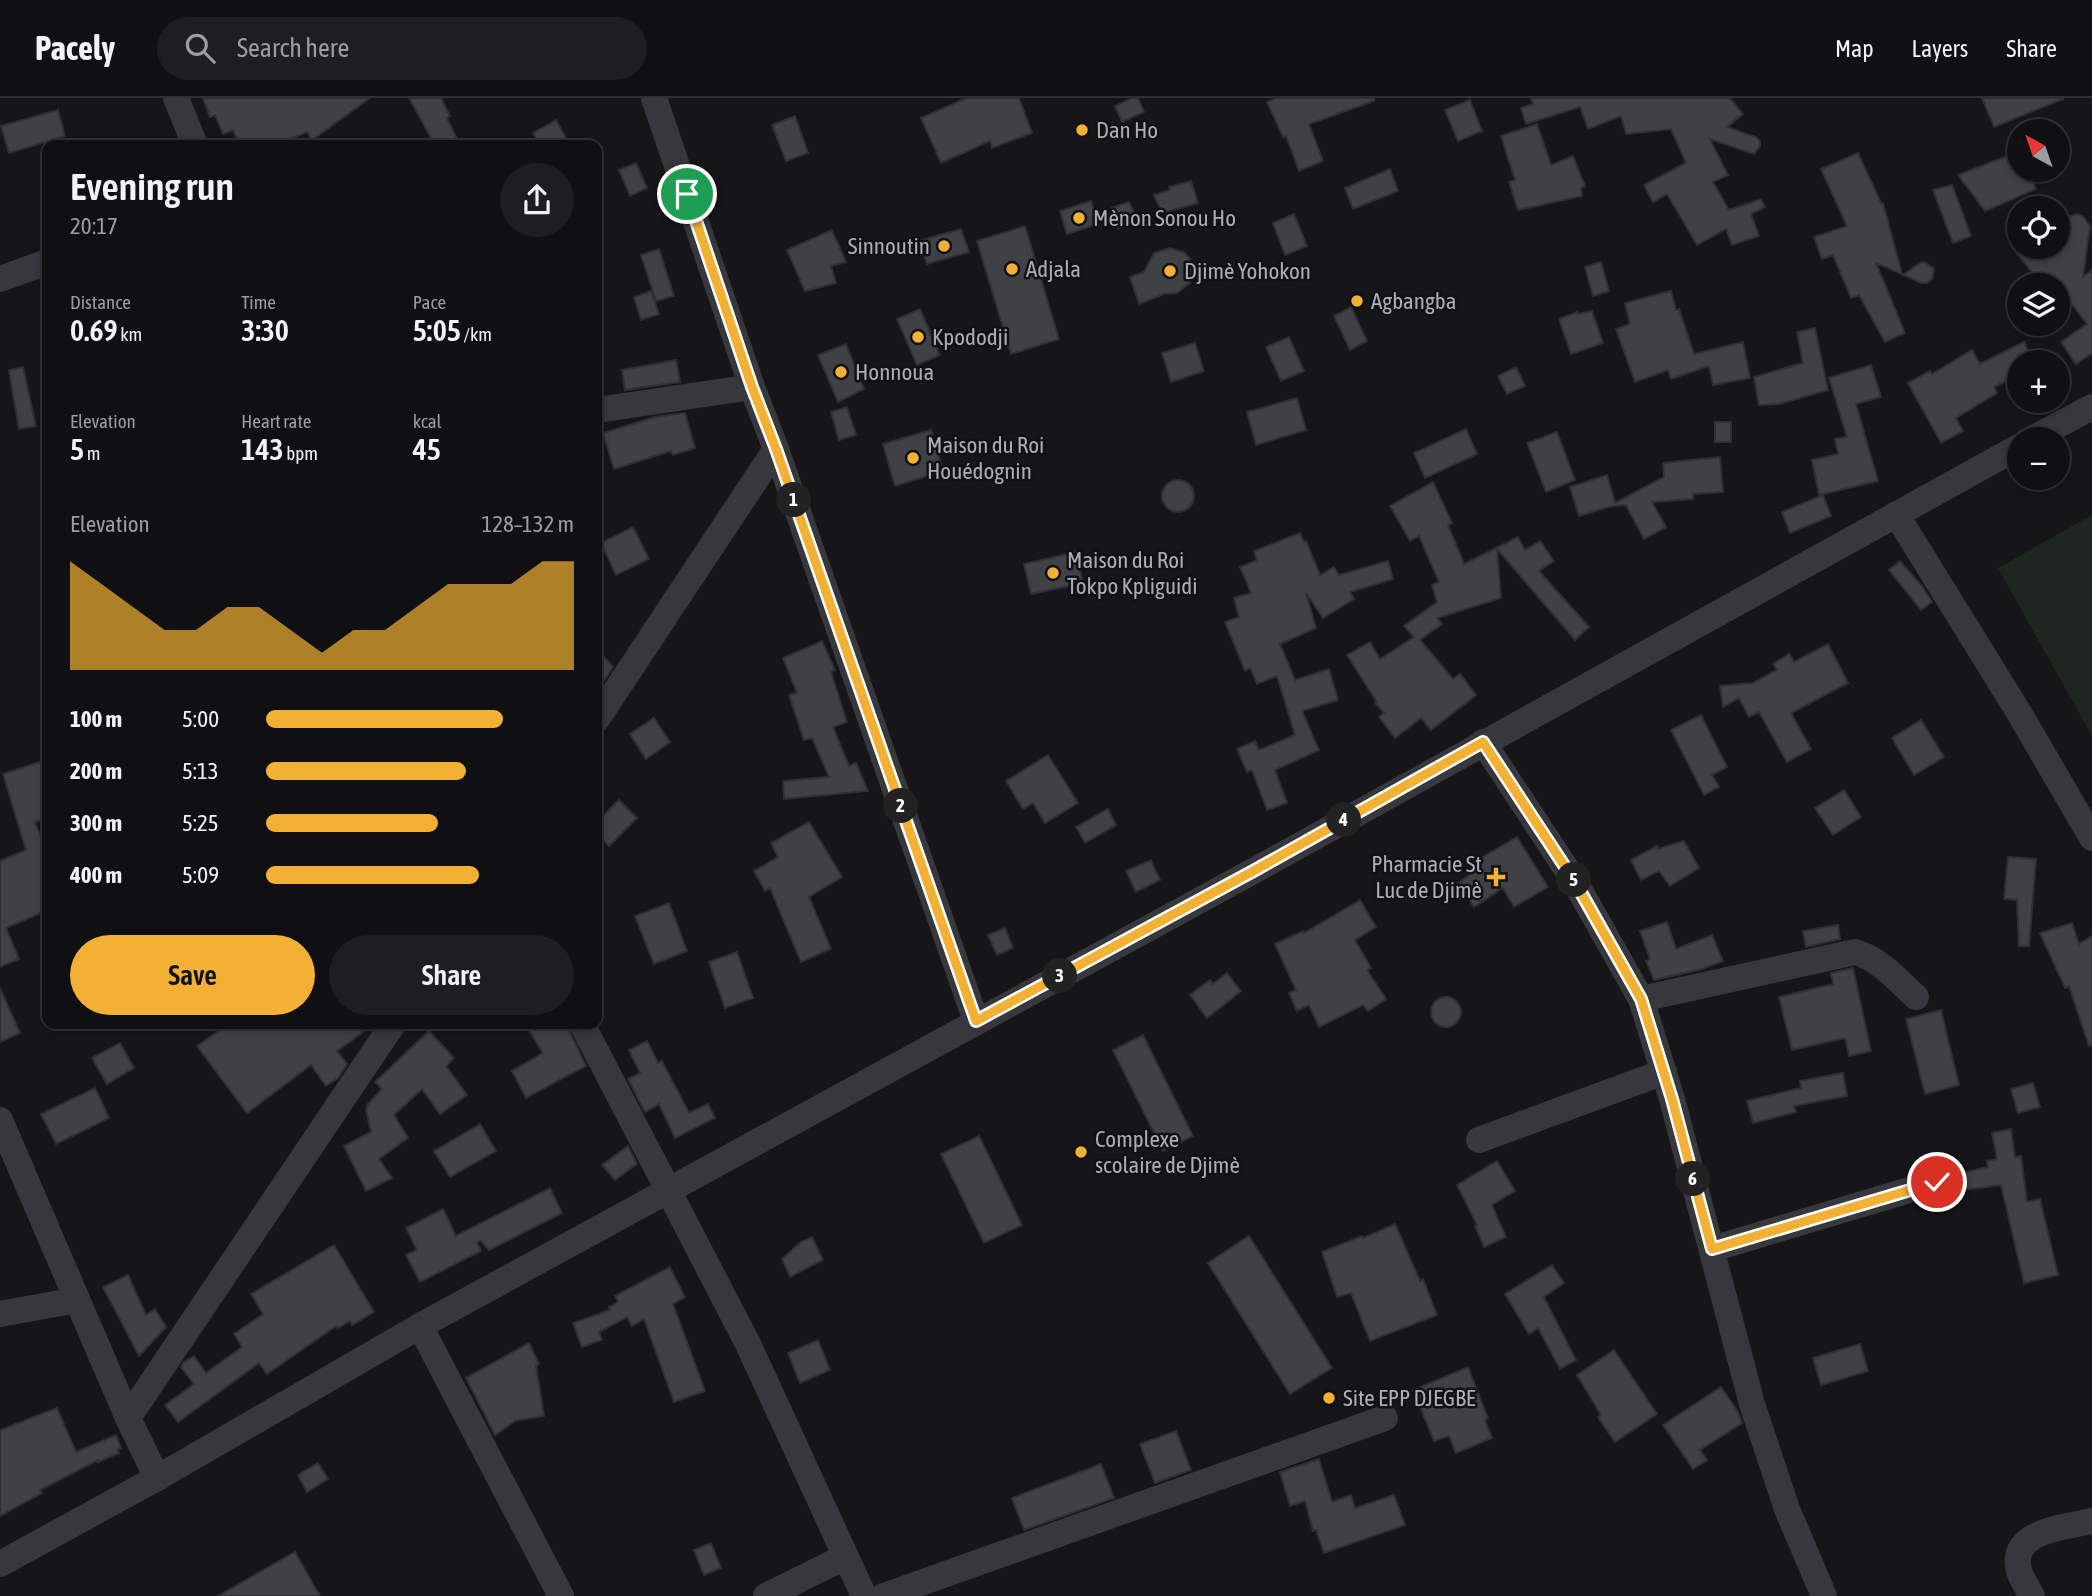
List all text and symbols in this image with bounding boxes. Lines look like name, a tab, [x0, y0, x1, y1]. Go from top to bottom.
search box	[157, 17, 647, 80]
text: Pacely	[35, 29, 115, 67]
icon: search	[181, 29, 219, 67]
text: Search here	[237, 33, 349, 63]
text: Map	[1835, 35, 1874, 62]
text: Layers	[1912, 35, 1968, 62]
text: Share	[2006, 35, 2057, 62]
place label: Dan Ho	[1096, 117, 1158, 143]
north arrow	[2007, 119, 2070, 182]
map controls	[2007, 119, 2070, 490]
marker: Dan Ho	[1074, 122, 1090, 138]
button: share	[500, 163, 574, 237]
pin	[657, 164, 717, 224]
text: Evening run	[70, 165, 234, 208]
icon: arrive	[668, 175, 706, 213]
button: locate	[2007, 196, 2070, 259]
place label: Mènon Sonou Ho	[1093, 205, 1236, 231]
marker: Mènon Sonou Ho	[1071, 210, 1087, 226]
text: 20:17	[70, 213, 118, 239]
place label: Sinnoutin	[848, 233, 930, 259]
marker: Sinnoutin	[936, 238, 952, 254]
place label: Adjala	[1026, 256, 1081, 282]
place label: Djimè Yohokon	[1184, 258, 1311, 284]
marker: Adjala	[1004, 261, 1020, 277]
marker: Djimè Yohokon	[1162, 263, 1178, 279]
button: layers	[2007, 273, 2070, 336]
place label: Agbangba	[1371, 288, 1456, 314]
text: Distance	[70, 291, 131, 313]
text: Time	[241, 291, 276, 313]
text: Pace	[413, 291, 446, 313]
marker: Agbangba	[1349, 293, 1365, 309]
text: 0.69	[70, 313, 118, 347]
text: 3:30	[241, 313, 289, 347]
text: 5:05	[413, 313, 461, 347]
text: km	[118, 323, 142, 345]
text: /km	[461, 323, 492, 345]
place label: Kpododji	[932, 324, 1008, 350]
marker: Kpododji	[910, 329, 926, 345]
button: +	[2007, 350, 2070, 413]
place label: Honnoua	[855, 359, 934, 385]
marker: Honnoua	[833, 364, 849, 380]
text: Elevation	[70, 410, 136, 432]
text: Heart rate	[241, 410, 311, 432]
text: kcal	[413, 410, 442, 432]
button: −	[2007, 427, 2070, 490]
text: 5	[70, 432, 84, 466]
text: 143	[241, 432, 284, 466]
text: 45	[413, 432, 441, 466]
place label: Maison du Roi Houédognin	[927, 432, 1044, 484]
text: m	[84, 442, 100, 464]
text: bpm	[284, 442, 318, 464]
marker: Maison du Roi Houédognin	[905, 450, 921, 466]
pin: 1	[776, 482, 812, 518]
text: 1	[789, 488, 798, 510]
text: Elevation	[70, 511, 150, 537]
text: 128–132 m	[481, 511, 574, 537]
place label: Maison du Roi Tokpo Kpliguidi	[1067, 547, 1198, 599]
marker: Maison du Roi Tokpo Kpliguidi	[1045, 565, 1061, 581]
text: 100 m	[70, 706, 122, 732]
text: 5:00	[182, 706, 219, 732]
text: 200 m	[70, 758, 122, 784]
text: 5:13	[182, 758, 219, 784]
pin: 2	[884, 788, 918, 824]
text: 2	[896, 794, 905, 816]
pin: 4	[1326, 802, 1362, 838]
text: 4	[1339, 808, 1348, 830]
text: 300 m	[70, 810, 122, 836]
text: 5:25	[182, 810, 219, 836]
place label: Pharmacie St Luc de Djimè	[1371, 851, 1482, 903]
text: 400 m	[70, 862, 122, 888]
text: 5:09	[182, 862, 219, 888]
pin: 5	[1556, 862, 1592, 898]
text: 5	[1569, 868, 1578, 890]
marker: Pharmacie St Luc de Djimè	[1488, 869, 1504, 885]
button: Save	[70, 935, 315, 1015]
button: Share	[329, 935, 574, 1015]
pin: 3	[1042, 958, 1078, 994]
text: 3	[1055, 964, 1064, 986]
place label: Complexe scolaire de Djimè	[1095, 1126, 1240, 1178]
marker: Complexe scolaire de Djimè	[1073, 1144, 1089, 1160]
pin	[1907, 1152, 1967, 1212]
pin: 6	[1676, 1162, 1710, 1196]
icon: check	[1918, 1163, 1956, 1201]
text: 6	[1688, 1167, 1697, 1189]
place label: Site EPP DJEGBE	[1343, 1385, 1476, 1411]
marker: Site EPP DJEGBE	[1321, 1390, 1337, 1406]

